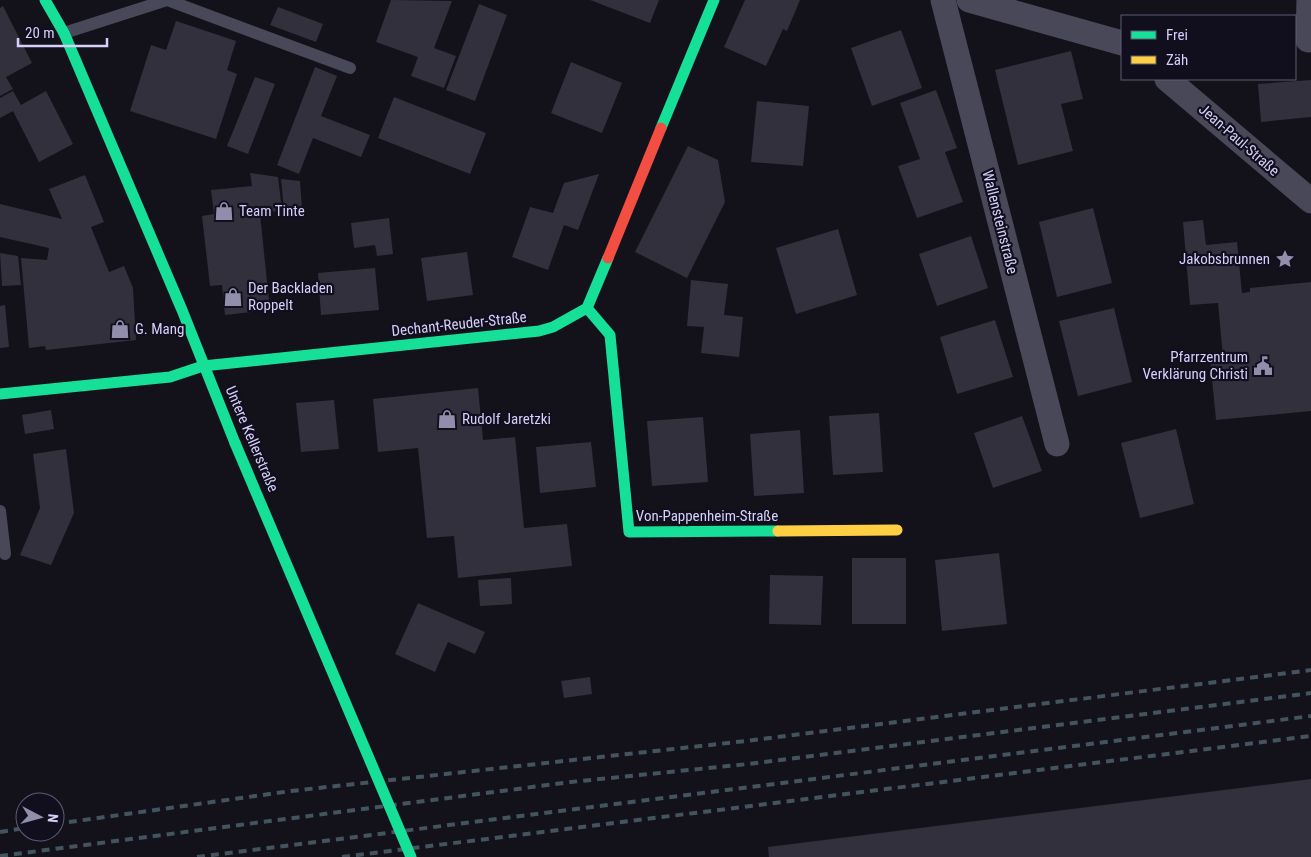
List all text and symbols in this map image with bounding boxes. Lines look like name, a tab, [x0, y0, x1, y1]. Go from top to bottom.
scale bar	[18, 15, 106, 47]
legend	[1121, 15, 1296, 80]
text: 20 m	[25, 24, 55, 42]
text: Frei	[1166, 26, 1188, 44]
text: Zäh	[1166, 51, 1188, 69]
street label: Jean-Paul-Straße	[1195, 100, 1283, 180]
street label: Wallensteinstraße	[978, 168, 1022, 276]
shop icon: Team Tinte	[213, 200, 235, 222]
place label: Team Tinte	[239, 202, 305, 220]
place icon: Jakobsbrunnen	[1274, 248, 1296, 270]
place label: Jakobsbrunnen	[1179, 250, 1270, 268]
place label: Der Backladen Roppelt	[248, 279, 333, 314]
shop icon: Der Backladen Roppelt	[222, 286, 244, 308]
street label: Dechant-Reuder-Straße	[390, 308, 528, 340]
shop icon: G. Mang	[109, 318, 131, 340]
place label: G. Mang	[135, 320, 184, 338]
place label: Pfarrzentrum Verklärung Christi	[1143, 348, 1248, 383]
public building icon: Pfarrzentrum Verklärung Christi	[1252, 355, 1274, 377]
street label: Untere Kellerstraße	[222, 383, 282, 495]
shop icon: Rudolf Jaretzki	[436, 408, 458, 430]
place label: Rudolf Jaretzki	[462, 410, 551, 428]
street label: Von-Pappenheim-Straße	[636, 507, 778, 525]
north arrow	[15, 792, 65, 842]
text: N	[45, 813, 61, 823]

